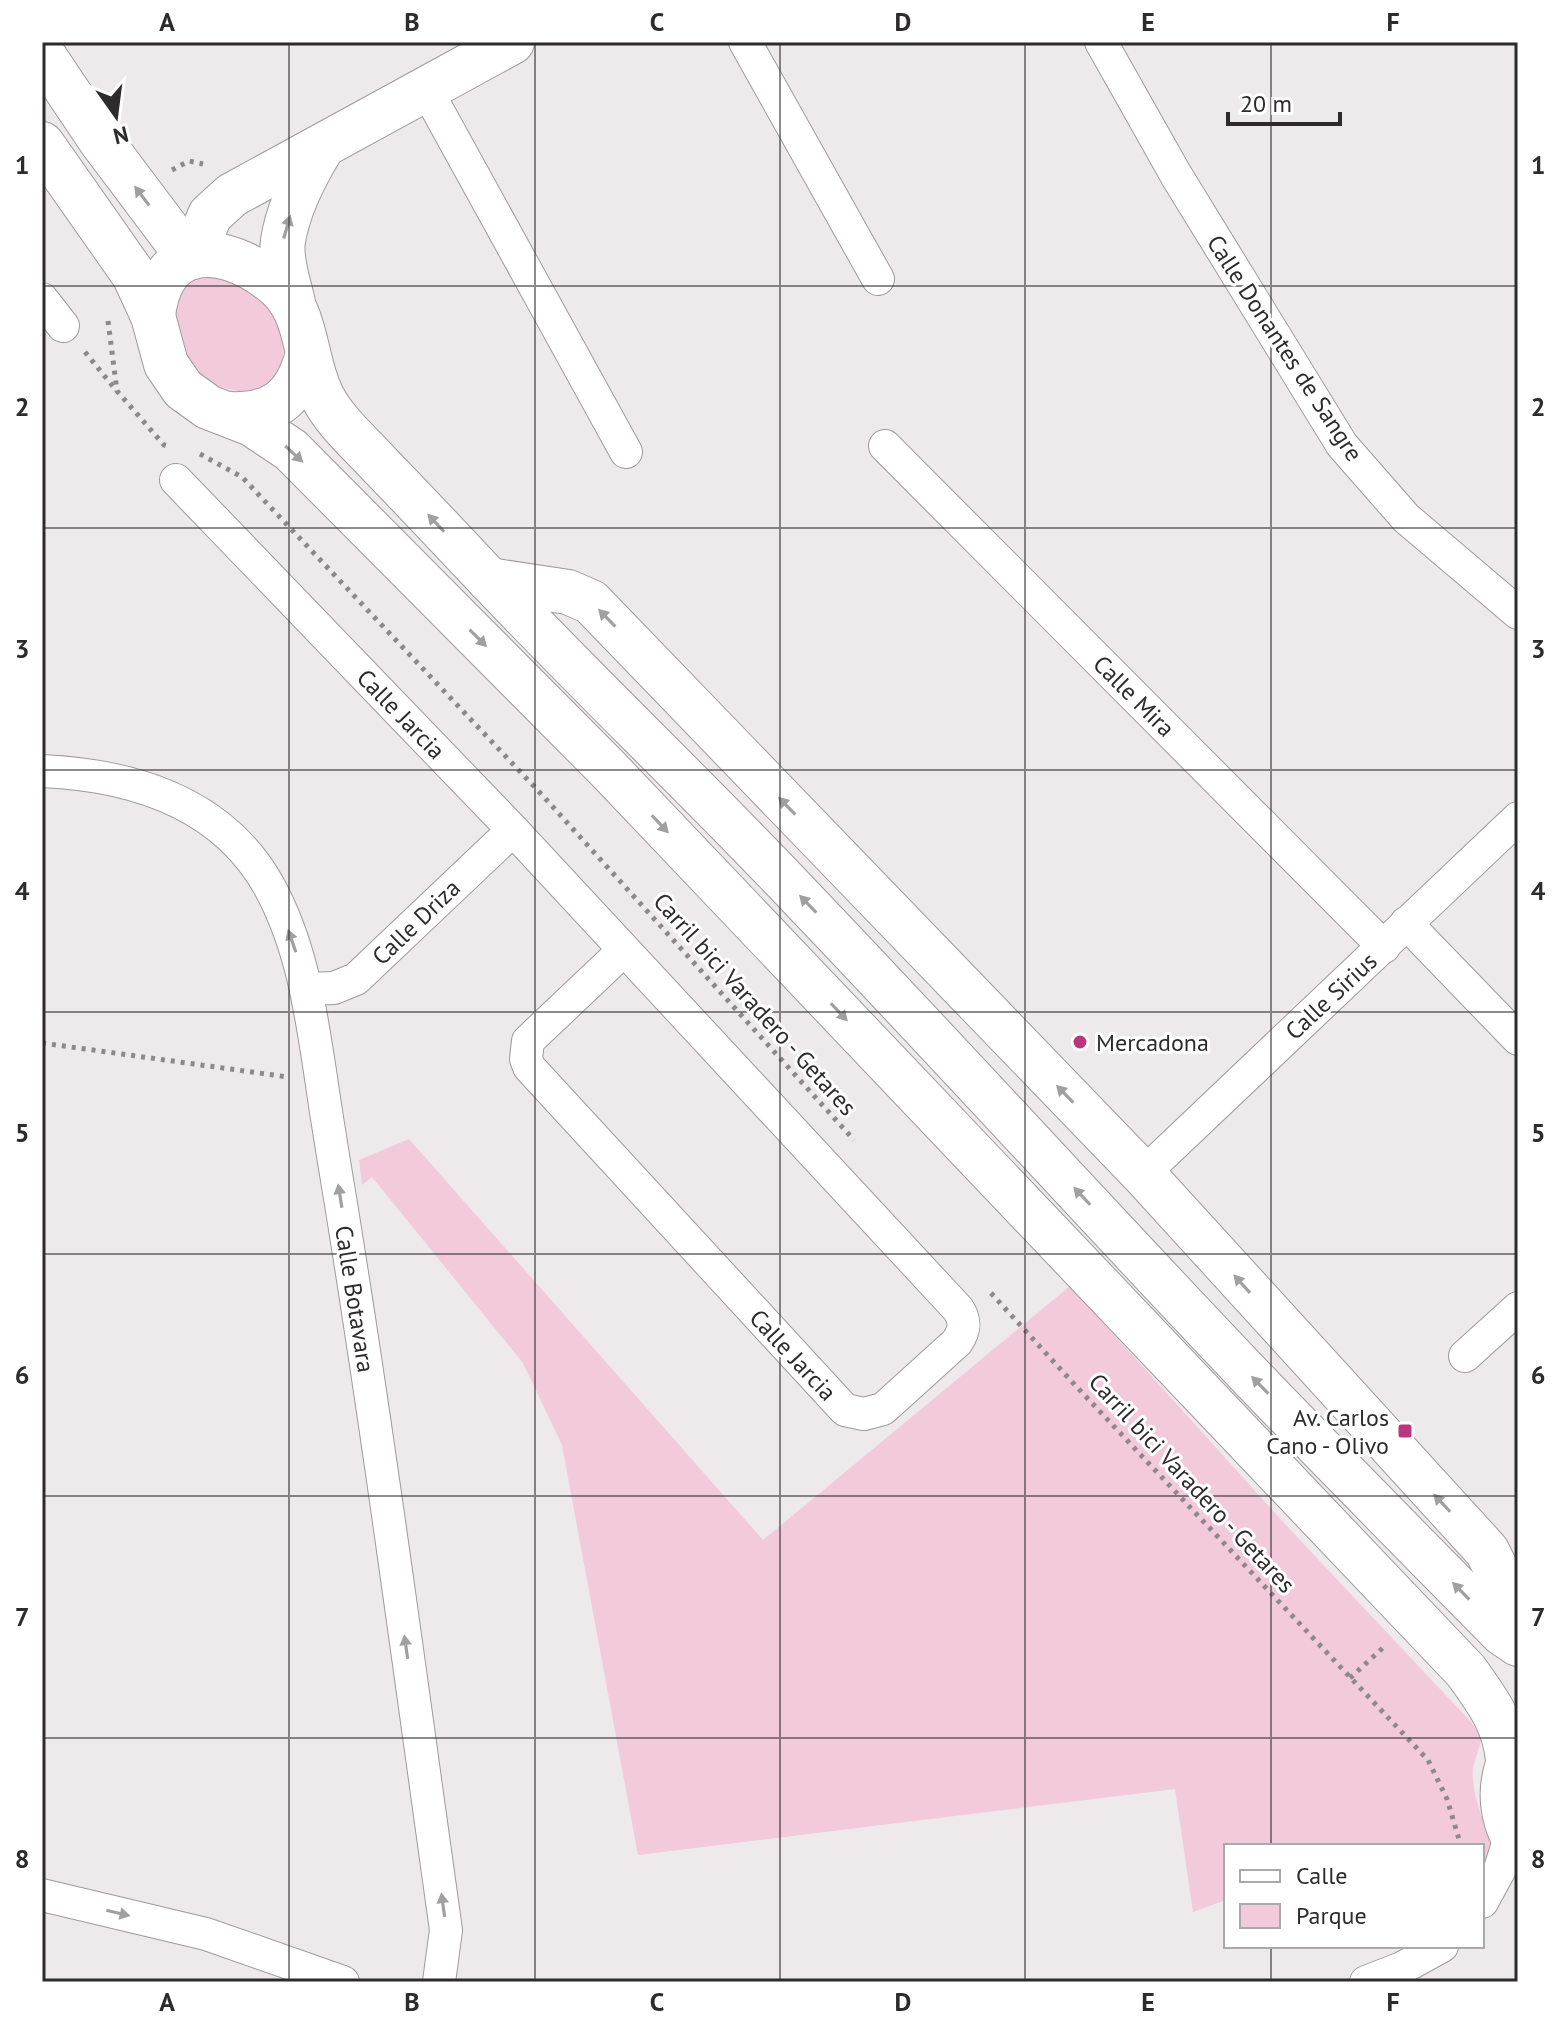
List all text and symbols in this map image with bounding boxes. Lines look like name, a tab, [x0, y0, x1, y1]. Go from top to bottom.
text: A	[159, 5, 175, 38]
text: B	[404, 5, 420, 38]
text: C	[650, 5, 664, 38]
text: D	[895, 5, 911, 38]
text: E	[1141, 5, 1155, 38]
text: F	[1386, 5, 1400, 38]
north arrow	[76, 76, 156, 156]
scale bar	[1228, 76, 1340, 126]
text: 20 m	[1240, 88, 1292, 119]
text: N	[110, 120, 131, 151]
text: 1	[15, 148, 29, 181]
text: 1	[1531, 148, 1545, 181]
one-way arrow	[134, 186, 150, 206]
one-way arrow	[282, 214, 294, 239]
street label: Calle Donantes de Sangre	[1200, 229, 1370, 467]
text: 2	[15, 390, 29, 423]
text: 2	[1531, 390, 1545, 423]
one-way arrow	[284, 445, 303, 463]
one-way arrow	[427, 514, 445, 533]
one-way arrow	[598, 609, 617, 628]
one-way arrow	[468, 628, 487, 647]
text: 3	[15, 632, 29, 665]
text: 3	[1531, 632, 1545, 665]
street label: Calle Mira	[1087, 649, 1181, 743]
street label: Calle Jarcia	[350, 662, 452, 766]
one-way arrow	[779, 796, 797, 815]
one-way arrow	[651, 814, 669, 833]
street label: Calle Driza	[365, 872, 467, 972]
text: 4	[15, 874, 30, 907]
text: 4	[1531, 874, 1546, 907]
street label: Carril bici Varadero - Getares	[647, 886, 863, 1122]
one-way arrow	[799, 895, 817, 914]
one-way arrow	[285, 929, 298, 953]
street label: Calle Sirius	[1279, 946, 1383, 1046]
one-way arrow	[829, 1003, 847, 1022]
place label: Mercadona	[1096, 1027, 1209, 1058]
marker: Mercadona	[1071, 1033, 1089, 1051]
one-way arrow	[1056, 1085, 1075, 1104]
text: 5	[15, 1116, 29, 1149]
text: 5	[1531, 1116, 1545, 1149]
one-way arrow	[333, 1183, 345, 1208]
one-way arrow	[1073, 1187, 1091, 1206]
street label: Calle Botavara	[328, 1223, 382, 1375]
one-way arrow	[1234, 1274, 1252, 1293]
street label: Calle Jarcia	[743, 1303, 843, 1407]
text: 6	[15, 1358, 29, 1391]
text: 6	[1531, 1358, 1545, 1391]
street label: Carril bici Varadero - Getares	[1082, 1367, 1302, 1599]
one-way arrow	[1251, 1376, 1270, 1395]
place label: Av. Carlos Cano - Olivo	[1266, 1402, 1389, 1461]
marker: Av. Carlos Cano - Olivo	[1396, 1422, 1414, 1440]
one-way arrow	[1434, 1493, 1452, 1512]
one-way arrow	[1452, 1582, 1470, 1601]
text: 7	[15, 1600, 29, 1633]
text: 7	[1531, 1600, 1545, 1633]
one-way arrow	[399, 1635, 412, 1660]
text: 8	[15, 1842, 29, 1875]
text: 8	[1531, 1842, 1545, 1875]
legend	[1224, 1844, 1484, 1948]
text: Calle	[1296, 1860, 1347, 1891]
one-way arrow	[436, 1892, 449, 1917]
text: Parque	[1296, 1900, 1367, 1931]
one-way arrow	[106, 1907, 131, 1919]
text: A	[159, 1985, 175, 2018]
text: B	[404, 1985, 420, 2018]
text: C	[650, 1985, 664, 2018]
text: D	[895, 1985, 911, 2018]
text: E	[1141, 1985, 1155, 2018]
text: F	[1386, 1985, 1400, 2018]

